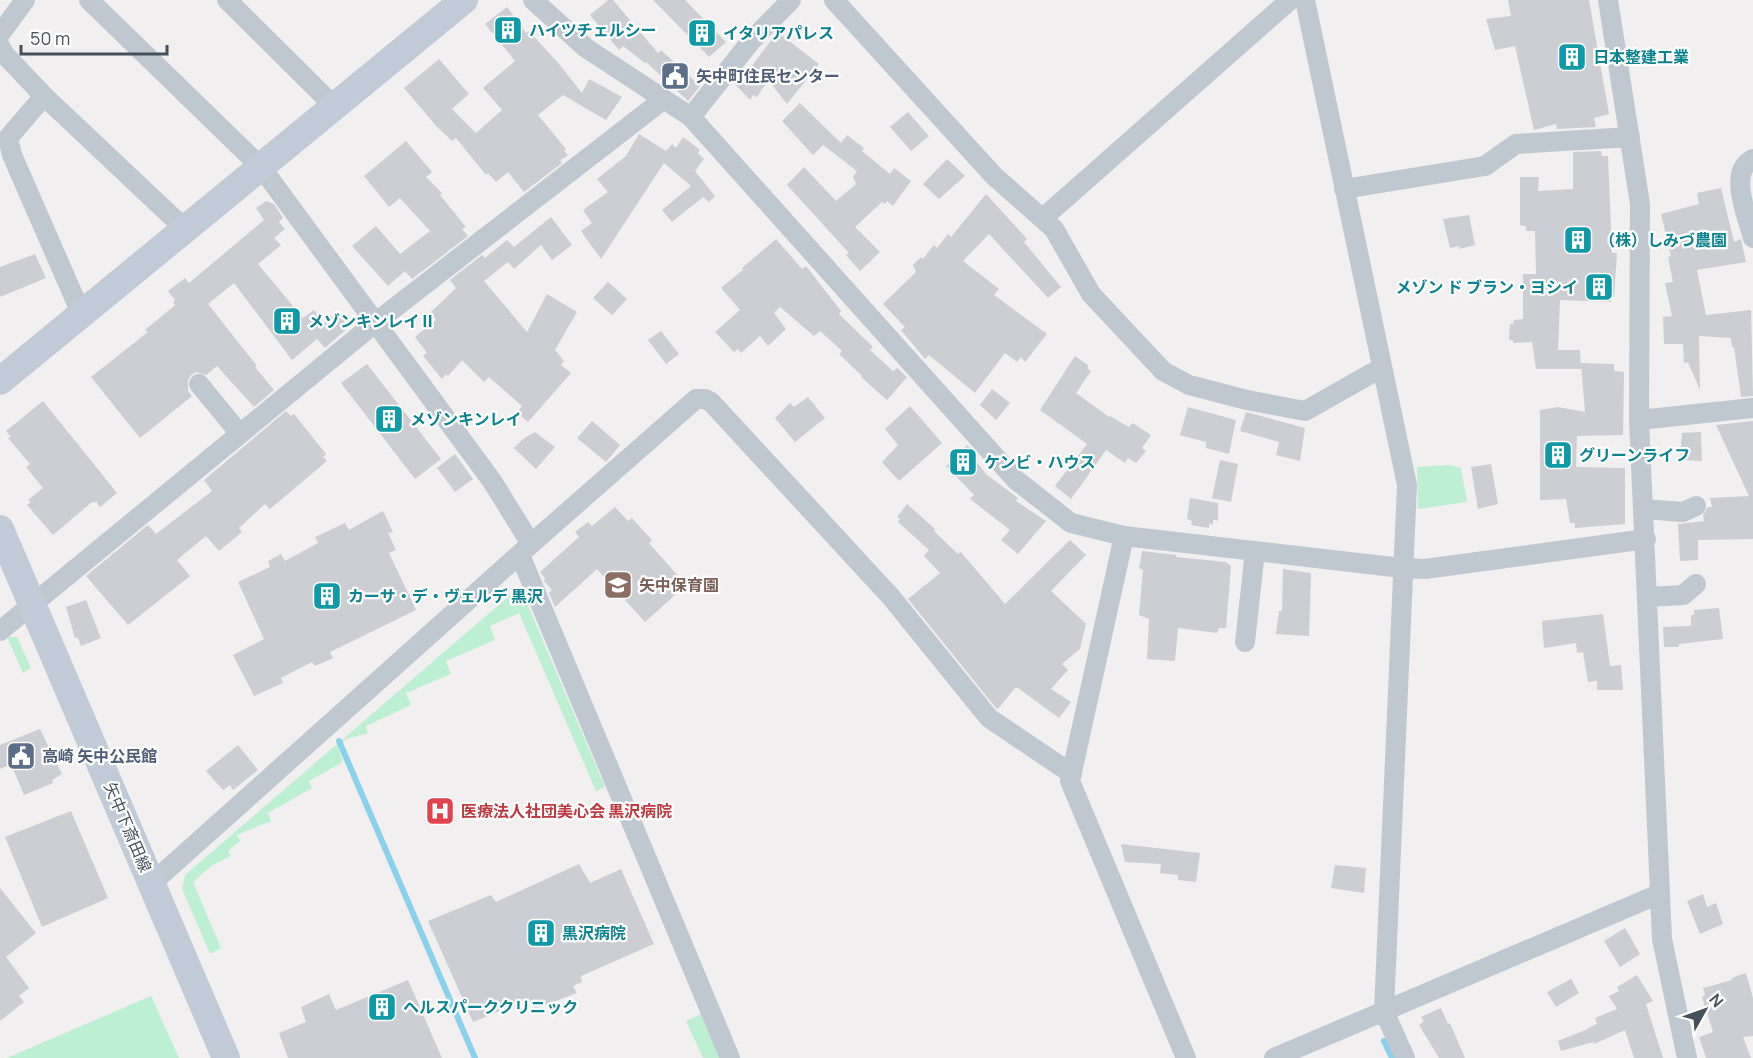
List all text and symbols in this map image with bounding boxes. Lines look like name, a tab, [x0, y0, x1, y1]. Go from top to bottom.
building icon: ハイツチェルシー	[492, 14, 524, 46]
building icon: イタリアパレス	[686, 17, 718, 49]
scale bar	[21, 18, 166, 56]
place label: ハイツチェルシー	[529, 19, 657, 41]
place label: イタリアパレス	[723, 22, 834, 44]
text: 50 m	[30, 26, 70, 50]
building icon: 日本整建工業	[1556, 41, 1588, 73]
place label: 日本整建工業	[1593, 46, 1689, 68]
public building icon: 矢中町住民センター	[659, 60, 691, 92]
place label: 矢中町住民センター	[696, 65, 840, 87]
building icon: （株）しみづ農園	[1562, 224, 1594, 256]
place label: （株）しみづ農園	[1599, 229, 1727, 251]
building icon: メゾン ド ブラン・ヨシイ	[1583, 271, 1615, 303]
place label: メゾン ド ブラン・ヨシイ	[1396, 276, 1578, 298]
building icon: メゾンキンレイⅡ	[271, 305, 303, 337]
place label: メゾンキンレイⅡ	[308, 310, 436, 332]
building icon: メゾンキンレイ	[373, 403, 405, 435]
place label: メゾンキンレイ	[410, 408, 522, 430]
building icon: グリーンライフ	[1542, 439, 1574, 471]
place label: グリーンライフ	[1579, 444, 1690, 466]
building icon: ケンビ・ハウス	[947, 446, 979, 478]
place label: ケンビ・ハウス	[984, 451, 1096, 473]
school or university icon: 矢中保育園	[602, 569, 634, 601]
place label: 矢中保育園	[639, 574, 719, 596]
building icon: カーサ・デ・ヴェルデ 黒沢	[311, 580, 343, 612]
place label: カーサ・デ・ヴェルデ 黒沢	[348, 585, 543, 607]
public building icon: 高崎 矢中公民館	[5, 740, 37, 772]
place label: 高崎 矢中公民館	[42, 745, 157, 767]
street label: 矢中下斎田線	[99, 779, 157, 875]
hospital icon: 医療法人社団美心会 黒沢病院	[424, 795, 456, 827]
place label: 医療法人社団美心会 黒沢病院	[461, 800, 672, 822]
building icon: 黒沢病院	[525, 917, 557, 949]
place label: 黒沢病院	[562, 922, 626, 944]
north arrow	[1675, 980, 1735, 1040]
text: N	[1704, 989, 1729, 1012]
building icon: ヘルスパーククリニック	[366, 991, 398, 1023]
place label: ヘルスパーククリニック	[403, 996, 578, 1018]

